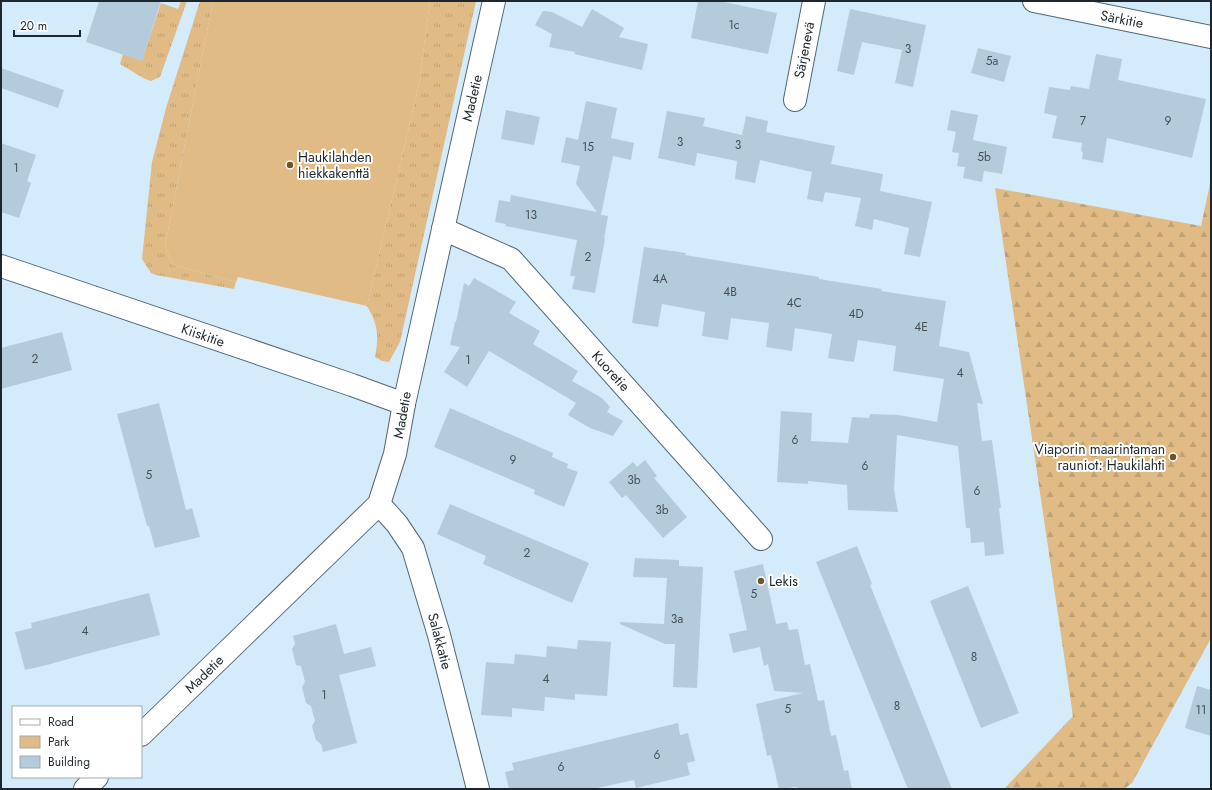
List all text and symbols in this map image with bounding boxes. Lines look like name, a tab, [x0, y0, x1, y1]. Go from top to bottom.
street label: Särkitie	[1099, 5, 1145, 33]
scale bar	[14, 12, 80, 38]
house number: 1c	[728, 16, 740, 34]
text: 20 m	[20, 17, 47, 35]
street label: Särjenevä	[789, 20, 819, 80]
house number: 3	[905, 40, 912, 58]
house number: 5a	[986, 52, 998, 70]
street label: Madetie	[457, 73, 487, 123]
house number: 7	[1080, 112, 1087, 130]
house number: 9	[1165, 112, 1172, 130]
house number: 3	[677, 133, 684, 151]
house number: 3	[735, 136, 742, 154]
house number: 15	[582, 138, 594, 156]
place label: Haukilahden hiekkakenttä	[298, 147, 372, 183]
house number: 5b	[977, 148, 991, 166]
house number: 1	[13, 159, 19, 177]
marker: Haukilahden hiekkakenttä	[285, 160, 295, 170]
house number: 13	[525, 206, 537, 224]
house number: 2	[585, 248, 592, 266]
house number: 4A	[653, 270, 668, 288]
house number: 4B	[723, 283, 737, 301]
house number: 4C	[786, 294, 802, 312]
house number: 4D	[848, 305, 864, 323]
street label: Kiiskitie	[179, 318, 227, 352]
house number: 4E	[914, 318, 928, 336]
street label: Kuoretie	[587, 346, 635, 396]
house number: 2	[32, 350, 39, 368]
house number: 1	[465, 351, 471, 369]
house number: 4	[957, 364, 964, 382]
street label: Madetie	[388, 390, 416, 440]
house number: 6	[792, 431, 799, 449]
place label: Viaporin maarintaman rauniot: Haukilahti	[1034, 439, 1165, 475]
house number: 9	[510, 451, 517, 469]
marker: Viaporin maarintaman rauniot: Haukilahti	[1168, 452, 1178, 462]
house number: 6	[862, 457, 869, 475]
house number: 5	[146, 466, 153, 484]
house number: 3b	[627, 471, 641, 489]
house number: 6	[974, 482, 981, 500]
house number: 3b	[655, 501, 669, 519]
house number: 2	[524, 544, 531, 562]
place label: Lekis	[769, 571, 798, 591]
marker: Lekis	[756, 576, 766, 586]
house number: 5	[751, 585, 758, 603]
house number: 3a	[671, 610, 683, 628]
street label: Salakkatie	[423, 611, 457, 671]
house number: 4	[82, 622, 89, 640]
house number: 8	[971, 648, 977, 666]
street label: Madetie	[180, 650, 228, 698]
house number: 4	[543, 670, 550, 688]
house number: 1	[321, 686, 327, 704]
house number: 8	[894, 697, 900, 715]
house number: 5	[785, 700, 792, 718]
house number: 11	[1196, 701, 1206, 719]
legend	[12, 706, 142, 778]
text: Road	[48, 713, 74, 731]
text: Park	[48, 733, 70, 751]
house number: 6	[654, 746, 661, 764]
text: Building	[48, 753, 90, 771]
house number: 6	[558, 758, 565, 776]

